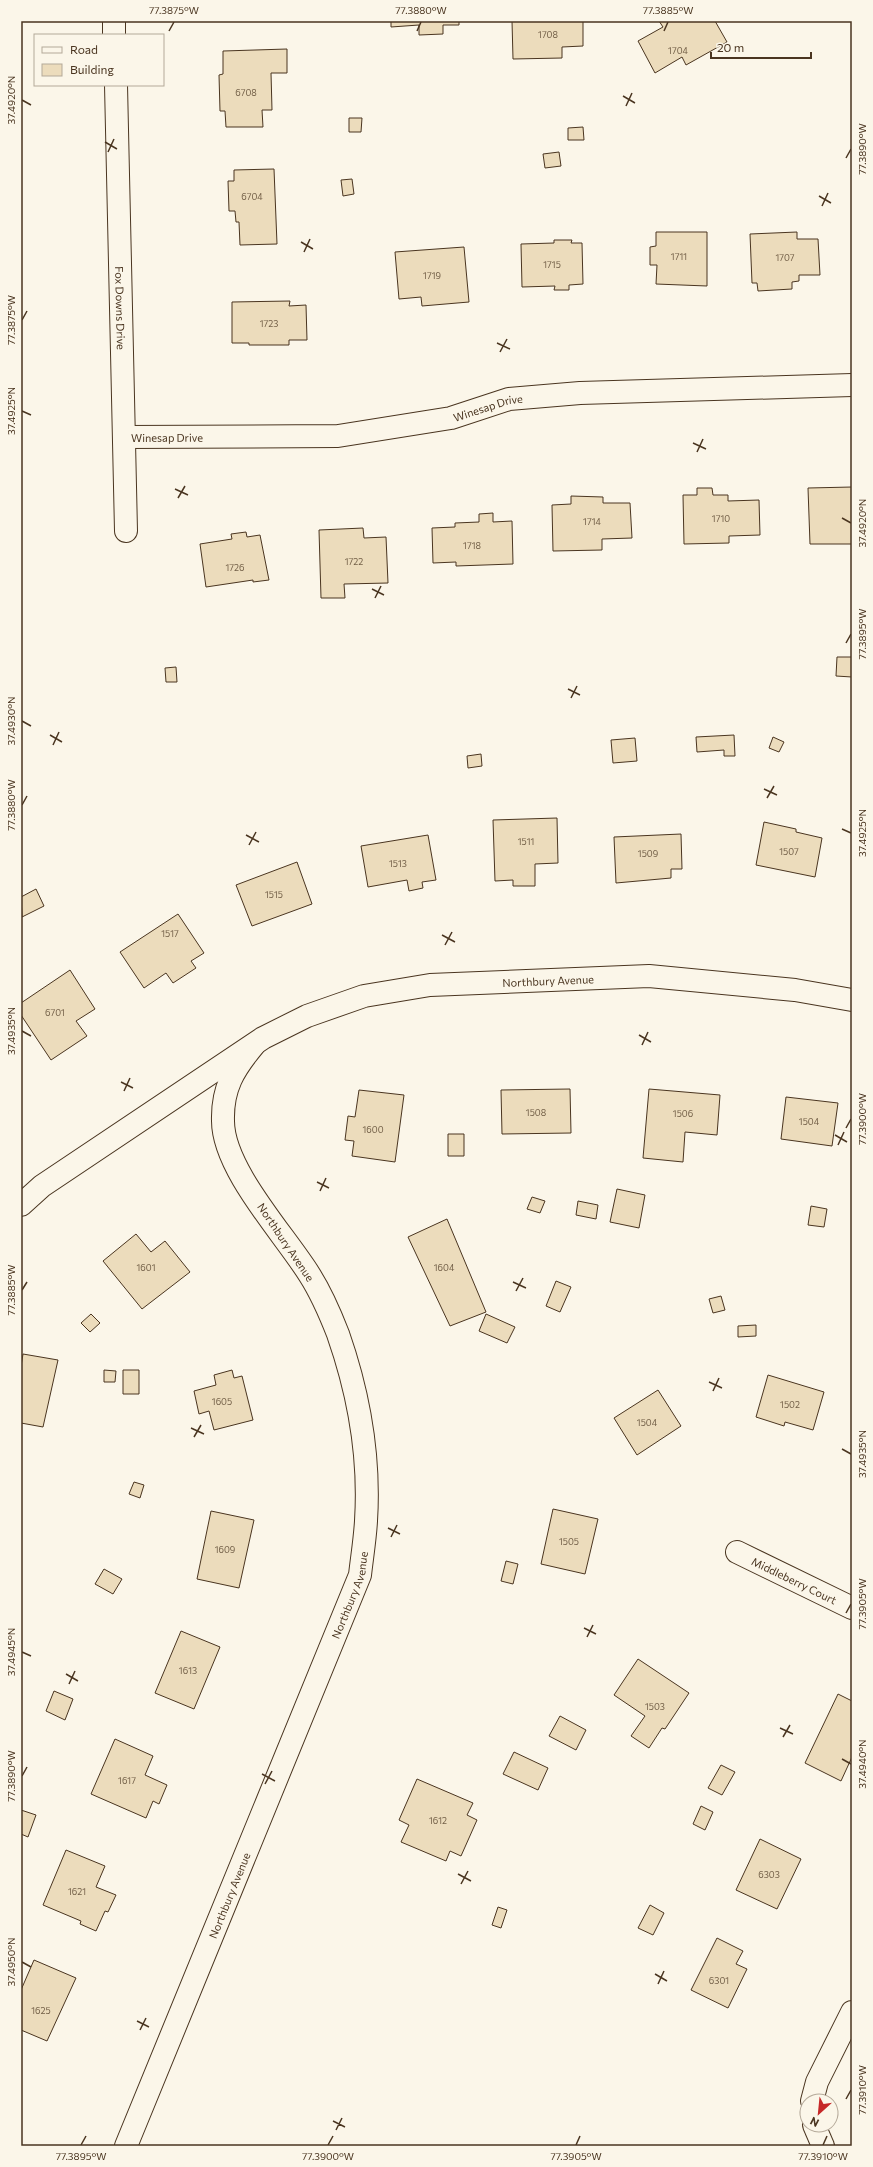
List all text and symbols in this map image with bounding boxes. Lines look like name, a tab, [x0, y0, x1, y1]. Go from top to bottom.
text: 77.3875°W	[149, 4, 199, 16]
text: 77.3880°W	[395, 4, 447, 16]
text: 77.3885°W	[643, 4, 693, 16]
house number: 1708	[538, 29, 558, 40]
legend	[34, 34, 164, 86]
scale bar	[711, 34, 811, 60]
text: 20 m	[717, 40, 744, 54]
text: Road	[70, 42, 98, 56]
house number: 1704	[668, 45, 689, 56]
text: Building	[70, 62, 114, 76]
text: 37.4920°N	[5, 76, 17, 124]
house number: 6708	[235, 87, 257, 98]
text: 77.3890°W	[856, 123, 868, 175]
house number: 6704	[241, 191, 263, 202]
house number: 1711	[671, 251, 687, 262]
house number: 1707	[775, 252, 795, 263]
house number: 1715	[543, 259, 561, 270]
street label: Fox Downs Drive	[114, 266, 128, 350]
house number: 1719	[423, 270, 441, 281]
text: 77.3875°W	[5, 295, 17, 345]
house number: 1723	[260, 318, 278, 329]
text: 37.4925°N	[5, 387, 17, 435]
street label: Winesap Drive	[451, 391, 523, 423]
street label: Winesap Drive	[131, 430, 203, 443]
text: 37.4920°N	[856, 499, 868, 547]
house number: 1710	[712, 513, 730, 524]
house number: 1714	[583, 516, 602, 527]
house number: 1718	[463, 540, 481, 551]
house number: 1722	[345, 556, 363, 567]
house number: 1726	[225, 562, 245, 573]
text: 77.3895°W	[856, 609, 868, 659]
text: 37.4930°N	[5, 697, 17, 745]
text: 77.3880°W	[5, 779, 17, 831]
text: 37.4925°N	[856, 809, 868, 857]
house number: 1511	[518, 836, 534, 847]
house number: 1507	[779, 846, 799, 857]
house number: 1509	[638, 848, 658, 859]
house number: 1513	[389, 858, 407, 869]
house number: 1515	[265, 889, 283, 900]
house number: 1517	[161, 928, 179, 939]
street label: Northbury Avenue	[502, 972, 594, 989]
text: 37.4935°N	[5, 1007, 17, 1055]
house number: 6701	[45, 1007, 65, 1018]
text: 77.3900°W	[856, 1093, 868, 1145]
house number: 1508	[526, 1107, 546, 1118]
house number: 1506	[673, 1108, 693, 1119]
house number: 1504	[799, 1116, 820, 1127]
house number: 1600	[362, 1124, 384, 1135]
street label: Northbury Avenue	[255, 1200, 317, 1284]
house number: 1601	[136, 1262, 156, 1273]
house number: 1604	[434, 1262, 455, 1273]
text: 77.3885°W	[5, 1265, 17, 1315]
house number: 1605	[212, 1396, 232, 1407]
house number: 1502	[780, 1399, 800, 1410]
house number: 1504	[637, 1417, 658, 1428]
text: 37.4935°N	[856, 1430, 868, 1478]
house number: 1505	[559, 1536, 579, 1547]
house number: 1609	[215, 1544, 235, 1555]
street label: Northbury Avenue	[328, 1550, 369, 1640]
street label: Middleberry Court	[750, 1554, 840, 1606]
text: 77.3905°W	[856, 1578, 868, 1630]
text: 37.4945°N	[5, 1628, 17, 1676]
house number: 1613	[179, 1665, 197, 1676]
house number: 1503	[645, 1701, 665, 1712]
text: 37.4940°N	[856, 1739, 868, 1789]
text: 77.3890°W	[5, 1750, 17, 1802]
house number: 1617	[118, 1775, 136, 1786]
house number: 1612	[429, 1815, 447, 1826]
street label: Northbury Avenue	[205, 1850, 252, 1940]
house number: 6303	[758, 1869, 780, 1880]
house number: 1621	[68, 1886, 86, 1897]
text: 37.4950°N	[5, 1937, 17, 1987]
house number: 6301	[709, 1975, 729, 1986]
house number: 1625	[31, 2005, 51, 2016]
text: 77.3910°W	[856, 2065, 868, 2115]
north arrow	[799, 2093, 839, 2133]
text: N	[808, 2115, 821, 2130]
text: 77.3895°W	[56, 2150, 106, 2162]
text: 77.3900°W	[302, 2150, 354, 2162]
text: 77.3905°W	[550, 2150, 602, 2162]
text: 77.3910°W	[798, 2150, 848, 2162]

